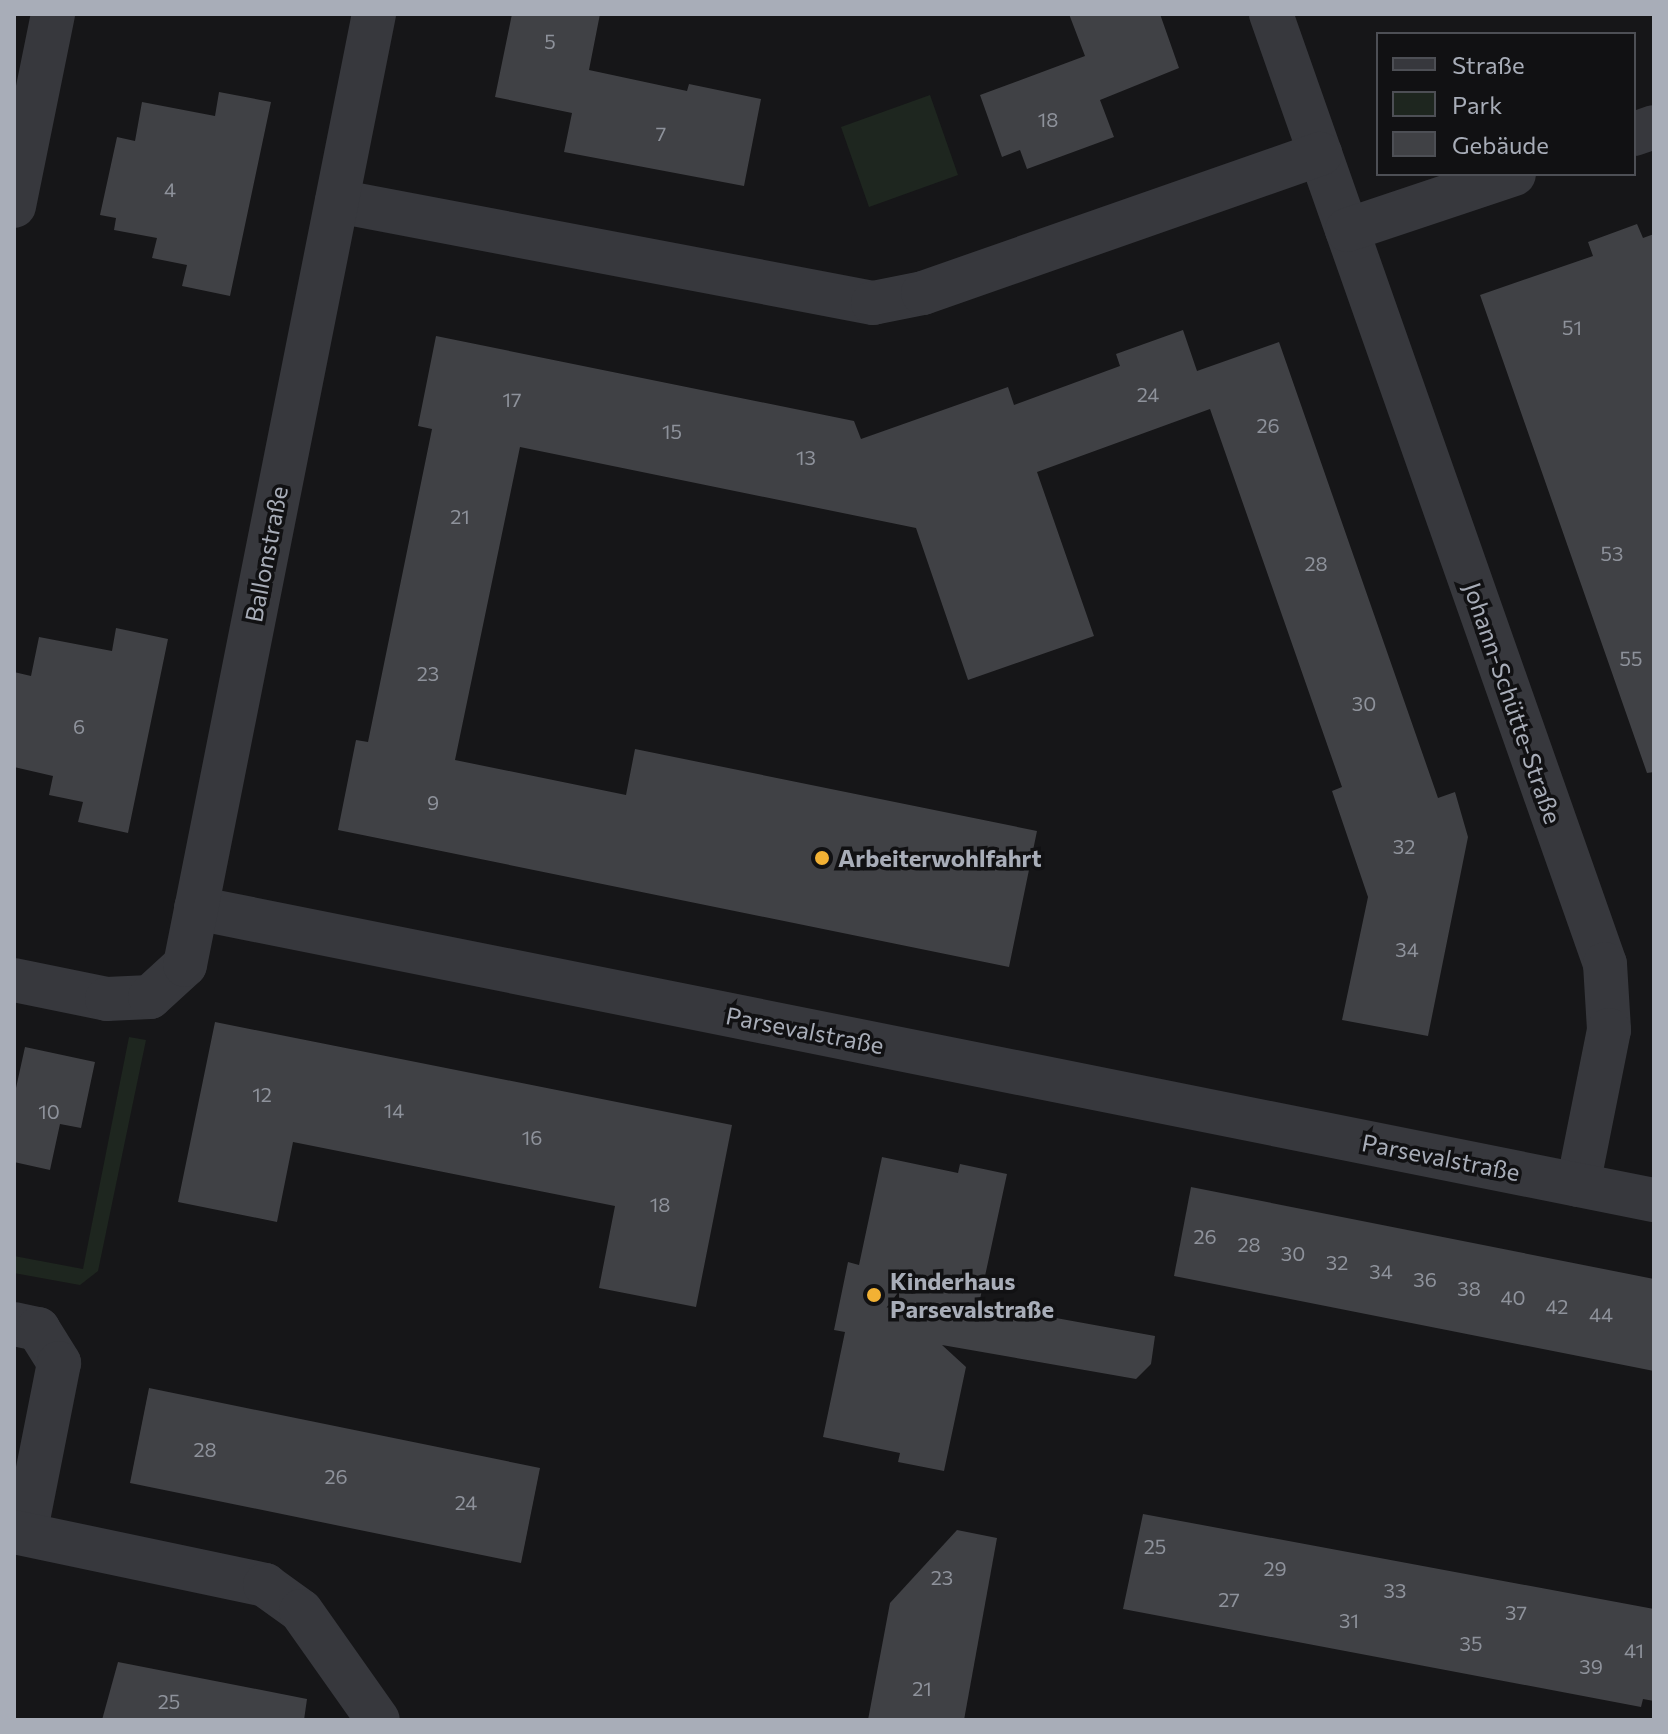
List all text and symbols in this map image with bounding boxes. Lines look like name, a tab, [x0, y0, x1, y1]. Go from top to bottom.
house number: 5	[544, 29, 556, 53]
legend	[1376, 32, 1636, 176]
text: Straße	[1452, 50, 1525, 79]
text: Park	[1452, 90, 1502, 119]
house number: 18	[1038, 107, 1058, 131]
house number: 7	[656, 121, 666, 145]
text: Gebäude	[1452, 130, 1549, 159]
house number: 4	[164, 177, 176, 201]
house number: 51	[1562, 315, 1582, 339]
house number: 24	[1137, 382, 1159, 406]
house number: 17	[502, 387, 522, 411]
house number: 26	[1256, 413, 1280, 437]
house number: 15	[662, 419, 682, 443]
house number: 13	[796, 445, 816, 469]
street label: Ballonstraße	[239, 483, 293, 625]
house number: 21	[450, 504, 470, 528]
house number: 53	[1601, 541, 1623, 565]
house number: 28	[1304, 551, 1328, 575]
street label: Johann-Schütte-Straße	[1458, 578, 1568, 828]
house number: 55	[1620, 646, 1642, 670]
house number: 23	[417, 661, 439, 685]
house number: 30	[1352, 691, 1376, 715]
house number: 6	[73, 714, 85, 738]
house number: 9	[427, 790, 439, 814]
house number: 32	[1393, 834, 1415, 858]
place label: Arbeiterwohlfahrt	[838, 844, 1042, 872]
marker: Arbeiterwohlfahrt	[813, 849, 831, 867]
house number: 34	[1395, 937, 1419, 961]
street label: Parsevalstraße	[723, 1001, 887, 1059]
house number: 12	[252, 1082, 272, 1106]
house number: 14	[384, 1098, 404, 1122]
house number: 10	[38, 1099, 60, 1123]
house number: 16	[522, 1125, 542, 1149]
street label: Parsevalstraße	[1359, 1128, 1523, 1186]
house number: 18	[650, 1192, 670, 1216]
house number: 26	[1193, 1224, 1217, 1248]
house number: 28	[1237, 1232, 1261, 1256]
house number: 30	[1281, 1241, 1305, 1265]
house number: 32	[1326, 1250, 1348, 1274]
house number: 34	[1369, 1259, 1393, 1283]
place label: Kinderhaus Parsevalstraße	[890, 1267, 1054, 1323]
house number: 36	[1413, 1267, 1437, 1291]
house number: 38	[1457, 1276, 1481, 1300]
house number: 40	[1500, 1285, 1526, 1309]
marker: Kinderhaus Parsevalstraße	[865, 1286, 883, 1304]
house number: 42	[1546, 1294, 1568, 1318]
house number: 44	[1589, 1302, 1613, 1326]
house number: 28	[193, 1437, 217, 1461]
house number: 26	[324, 1464, 348, 1488]
house number: 24	[455, 1490, 477, 1514]
house number: 25	[1144, 1534, 1166, 1558]
house number: 29	[1263, 1556, 1287, 1580]
house number: 23	[931, 1565, 953, 1589]
house number: 33	[1384, 1578, 1406, 1602]
house number: 27	[1218, 1587, 1240, 1611]
house number: 37	[1505, 1600, 1527, 1624]
house number: 31	[1339, 1608, 1359, 1632]
house number: 35	[1460, 1631, 1482, 1655]
house number: 41	[1624, 1638, 1644, 1662]
house number: 39	[1579, 1654, 1603, 1678]
house number: 21	[912, 1676, 932, 1700]
house number: 25	[158, 1689, 180, 1713]

